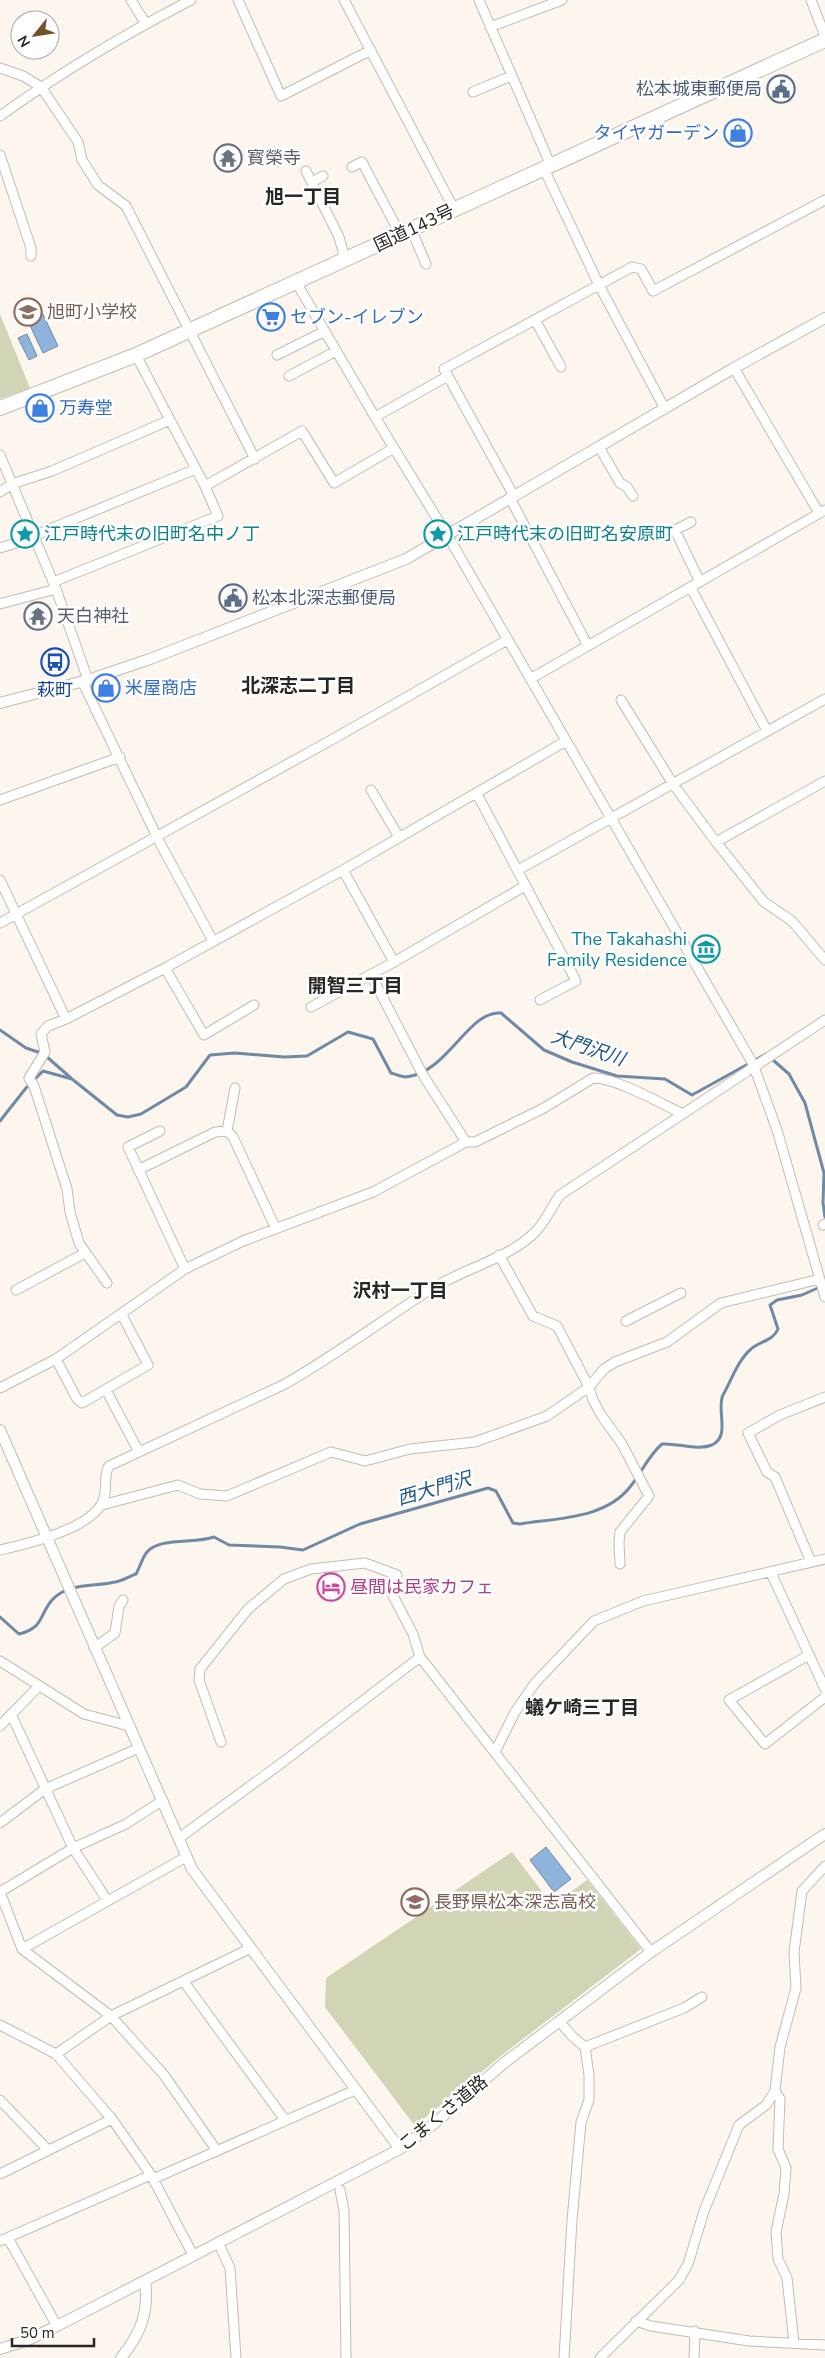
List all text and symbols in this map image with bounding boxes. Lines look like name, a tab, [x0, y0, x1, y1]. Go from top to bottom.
north arrow	[10, 10, 60, 60]
text: N	[13, 32, 35, 51]
public building icon: 松本城東郵便局	[766, 74, 796, 104]
place label: 松本城東郵便局	[636, 77, 762, 101]
shop icon: タイヤガーデン	[723, 118, 753, 148]
place label: タイヤガーデン	[594, 121, 719, 145]
temple icon: 寳榮寺	[213, 143, 243, 173]
place label: 寳榮寺	[247, 146, 301, 170]
district label: 旭一丁目	[265, 184, 341, 210]
street label: 国道143号	[370, 199, 458, 257]
school or university icon: 旭町小学校	[13, 297, 43, 327]
place label: 旭町小学校	[47, 300, 137, 324]
supermarket icon: セブン-イレブン	[256, 302, 286, 332]
place label: セブン-イレブン	[290, 305, 424, 329]
shop icon: 万寿堂	[25, 393, 55, 423]
place label: 万寿堂	[59, 396, 113, 420]
place icon: 江戸時代末の旧町名中ノ丁	[10, 519, 40, 549]
place icon: 江戸時代末の旧町名安原町	[423, 519, 453, 549]
place label: 江戸時代末の旧町名中ノ丁	[44, 522, 260, 546]
place label: 江戸時代末の旧町名安原町	[457, 522, 673, 546]
public building icon: 松本北深志郵便局	[218, 583, 248, 613]
place label: 松本北深志郵便局	[252, 586, 396, 610]
temple icon: 天白神社	[23, 601, 53, 631]
place label: 天白神社	[57, 604, 129, 628]
bus stop icon: 萩町	[40, 647, 70, 677]
shop icon: 米屋商店	[91, 673, 121, 703]
district label: 北深志二丁目	[241, 673, 355, 699]
place label: 米屋商店	[125, 676, 197, 700]
place label: 萩町	[37, 678, 73, 702]
place label: The Takahashi Family Residence	[547, 927, 687, 972]
museum icon: The Takahashi Family Residence	[691, 934, 721, 964]
district label: 開智三丁目	[307, 973, 403, 999]
water label: 大門沢川	[548, 1023, 630, 1073]
district label: 沢村一丁目	[352, 1278, 448, 1304]
water label: 西大門沢	[394, 1465, 477, 1512]
hotel icon: 昼間は民家カフェ	[316, 1572, 346, 1602]
place label: 昼間は民家カフェ	[350, 1575, 494, 1599]
district label: 蟻ケ崎三丁目	[525, 1695, 639, 1721]
school or university icon: 長野県松本深志高校	[400, 1887, 430, 1917]
place label: 長野県松本深志高校	[434, 1890, 596, 1914]
street label: こまくさ道路	[393, 2070, 493, 2156]
scale bar	[12, 2316, 95, 2348]
text: 50 m	[20, 2323, 55, 2343]

